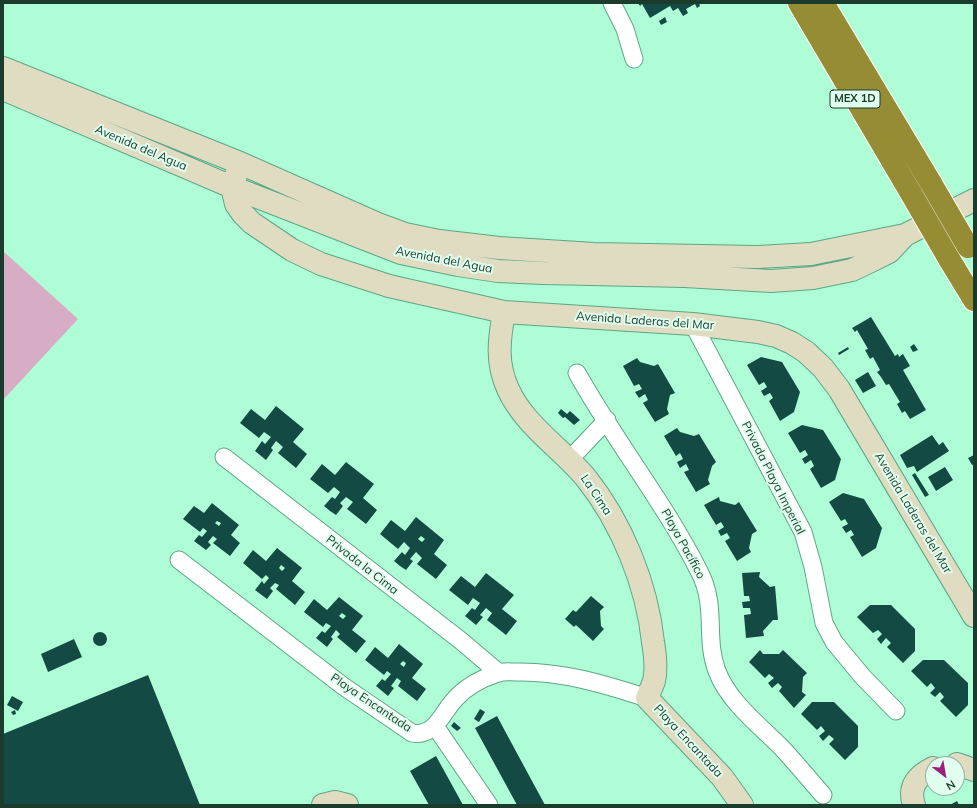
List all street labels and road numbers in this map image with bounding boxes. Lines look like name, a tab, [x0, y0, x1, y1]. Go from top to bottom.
road number: MEX 1D	[830, 90, 880, 108]
street label: Avenida del Agua	[93, 122, 189, 174]
street label: Avenida del Agua	[394, 244, 494, 276]
street label: Avenida Laderas del Mar	[575, 309, 715, 333]
street label: Privada Playa Imperial	[738, 419, 808, 537]
street label: Avenida Laderas del Mar	[871, 450, 955, 576]
street label: La Cima	[577, 472, 615, 518]
street label: Playa Pacífico	[658, 507, 708, 581]
street label: Privada la Cima	[323, 532, 401, 598]
street label: Playa Encantada	[328, 671, 414, 735]
street label: Playa Encantada	[651, 702, 725, 780]

